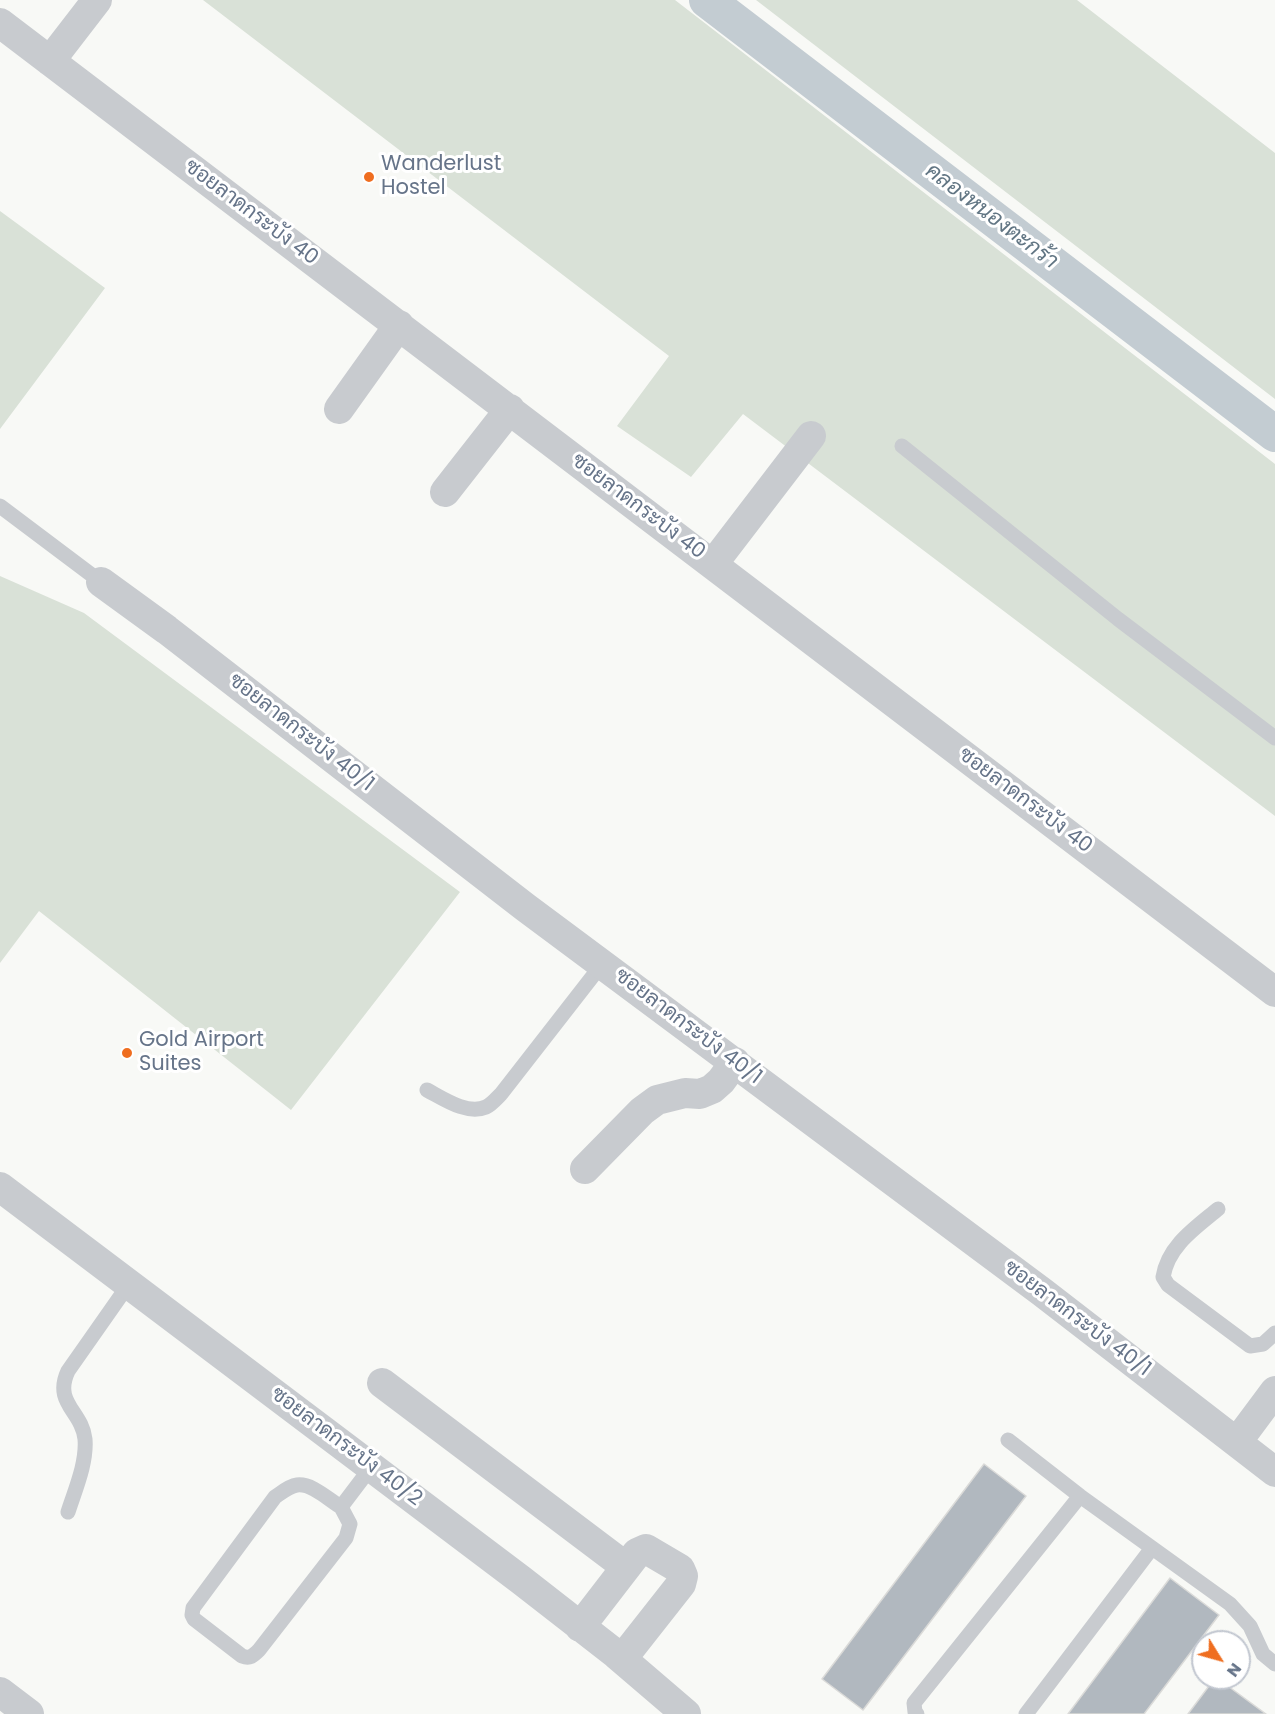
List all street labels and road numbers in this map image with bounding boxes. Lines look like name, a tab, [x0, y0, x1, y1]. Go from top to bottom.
street label: ซอยลาดกระบัง 40	[179, 155, 323, 271]
street label: ซอยลาดกระบัง 40	[566, 449, 710, 565]
street label: ซอยลาดกระบัง 40/1	[223, 668, 379, 798]
street label: ซอยลาดกระบัง 40	[953, 743, 1097, 859]
street label: ซอยลาดกระบัง 40/1	[610, 964, 766, 1090]
street label: ซอยลาดกระบัง 40/1	[999, 1256, 1155, 1382]
street label: ซอยลาดกระบัง 40/2	[265, 1382, 427, 1512]

